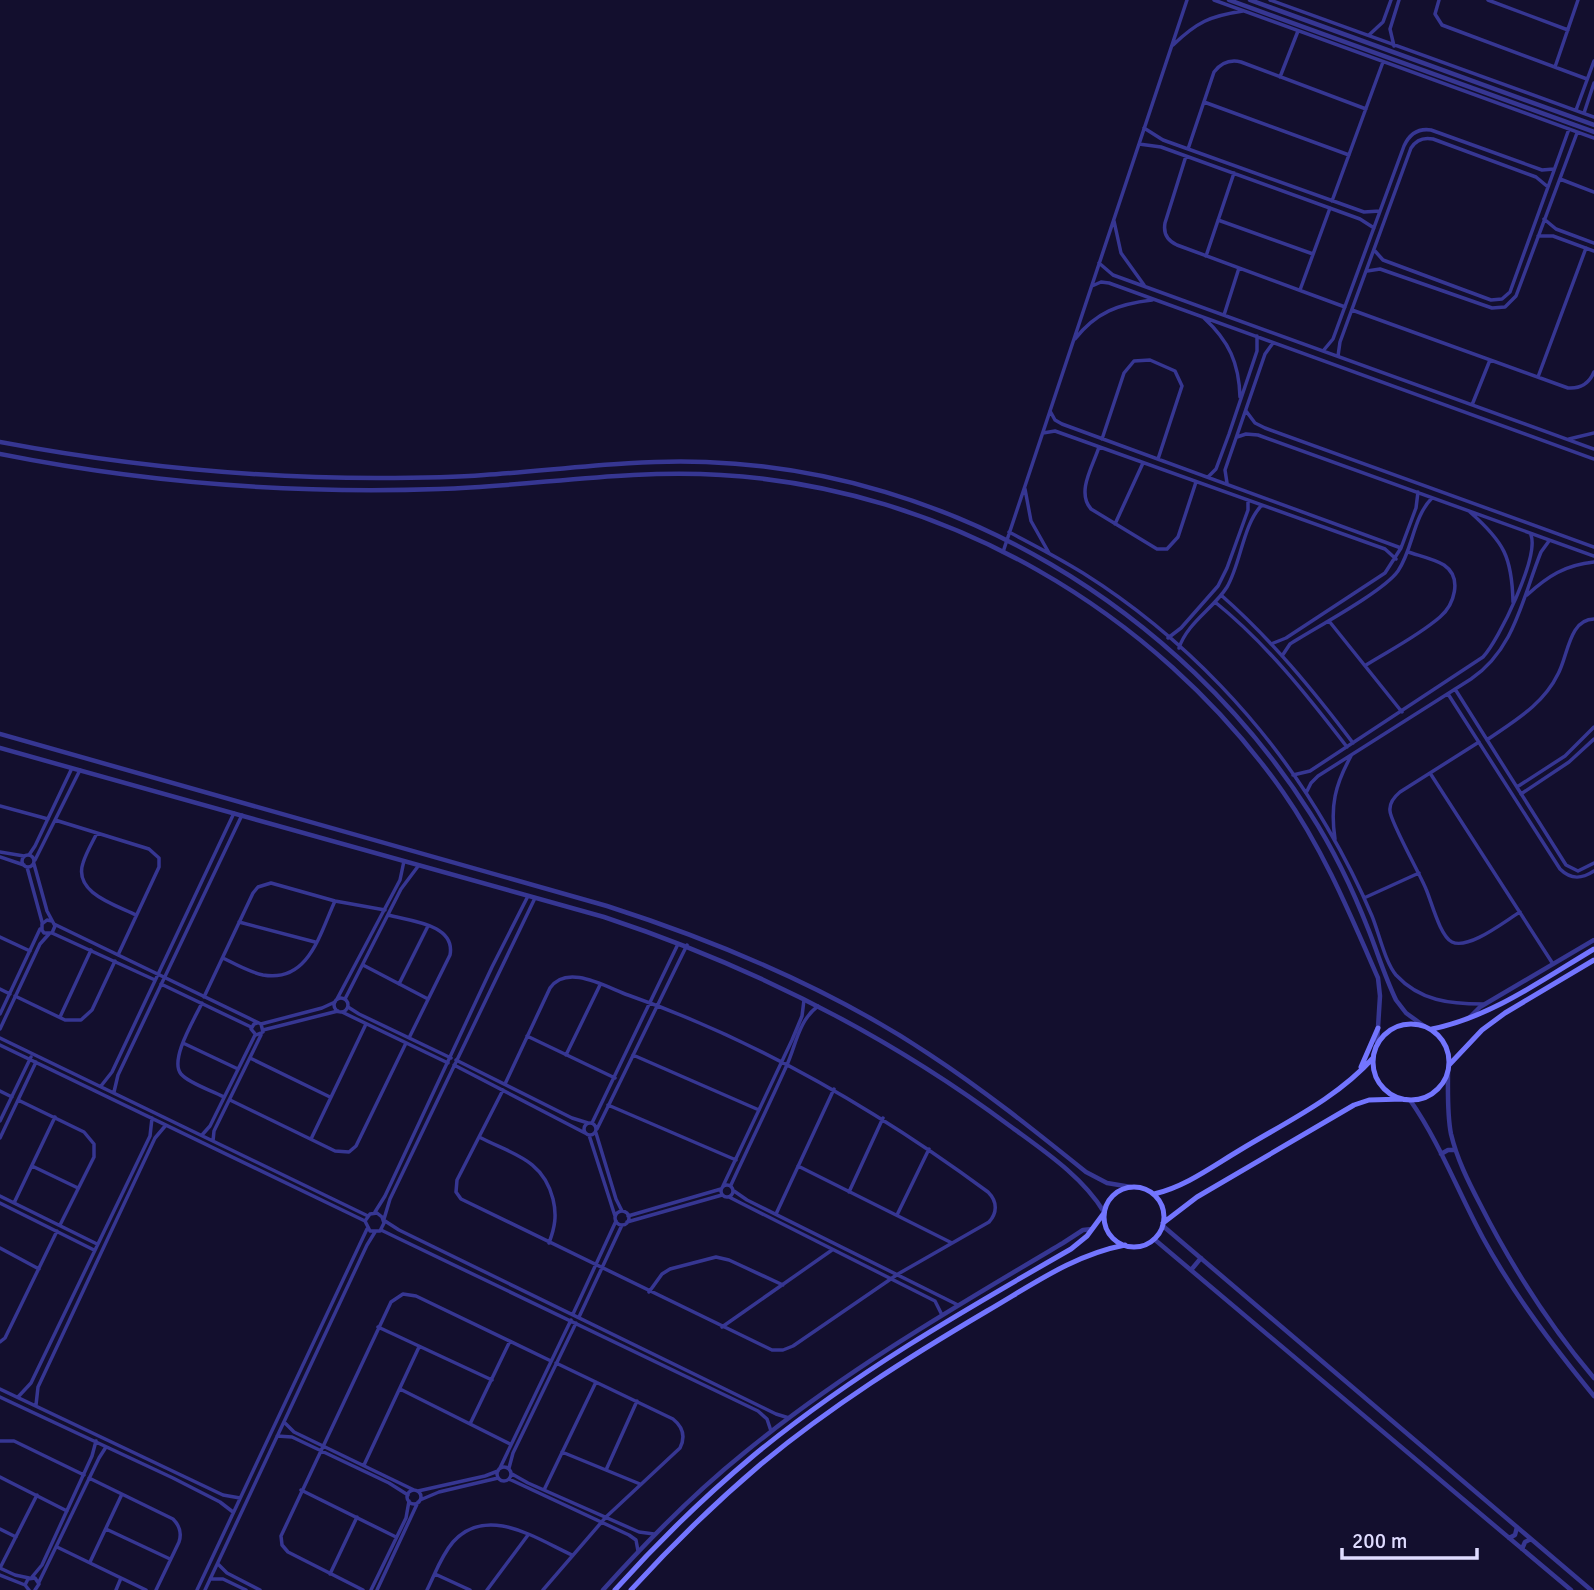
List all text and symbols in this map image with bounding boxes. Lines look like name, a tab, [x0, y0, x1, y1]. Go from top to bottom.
scale bar	[1342, 1516, 1477, 1560]
text: 200 m	[1352, 1528, 1407, 1554]

